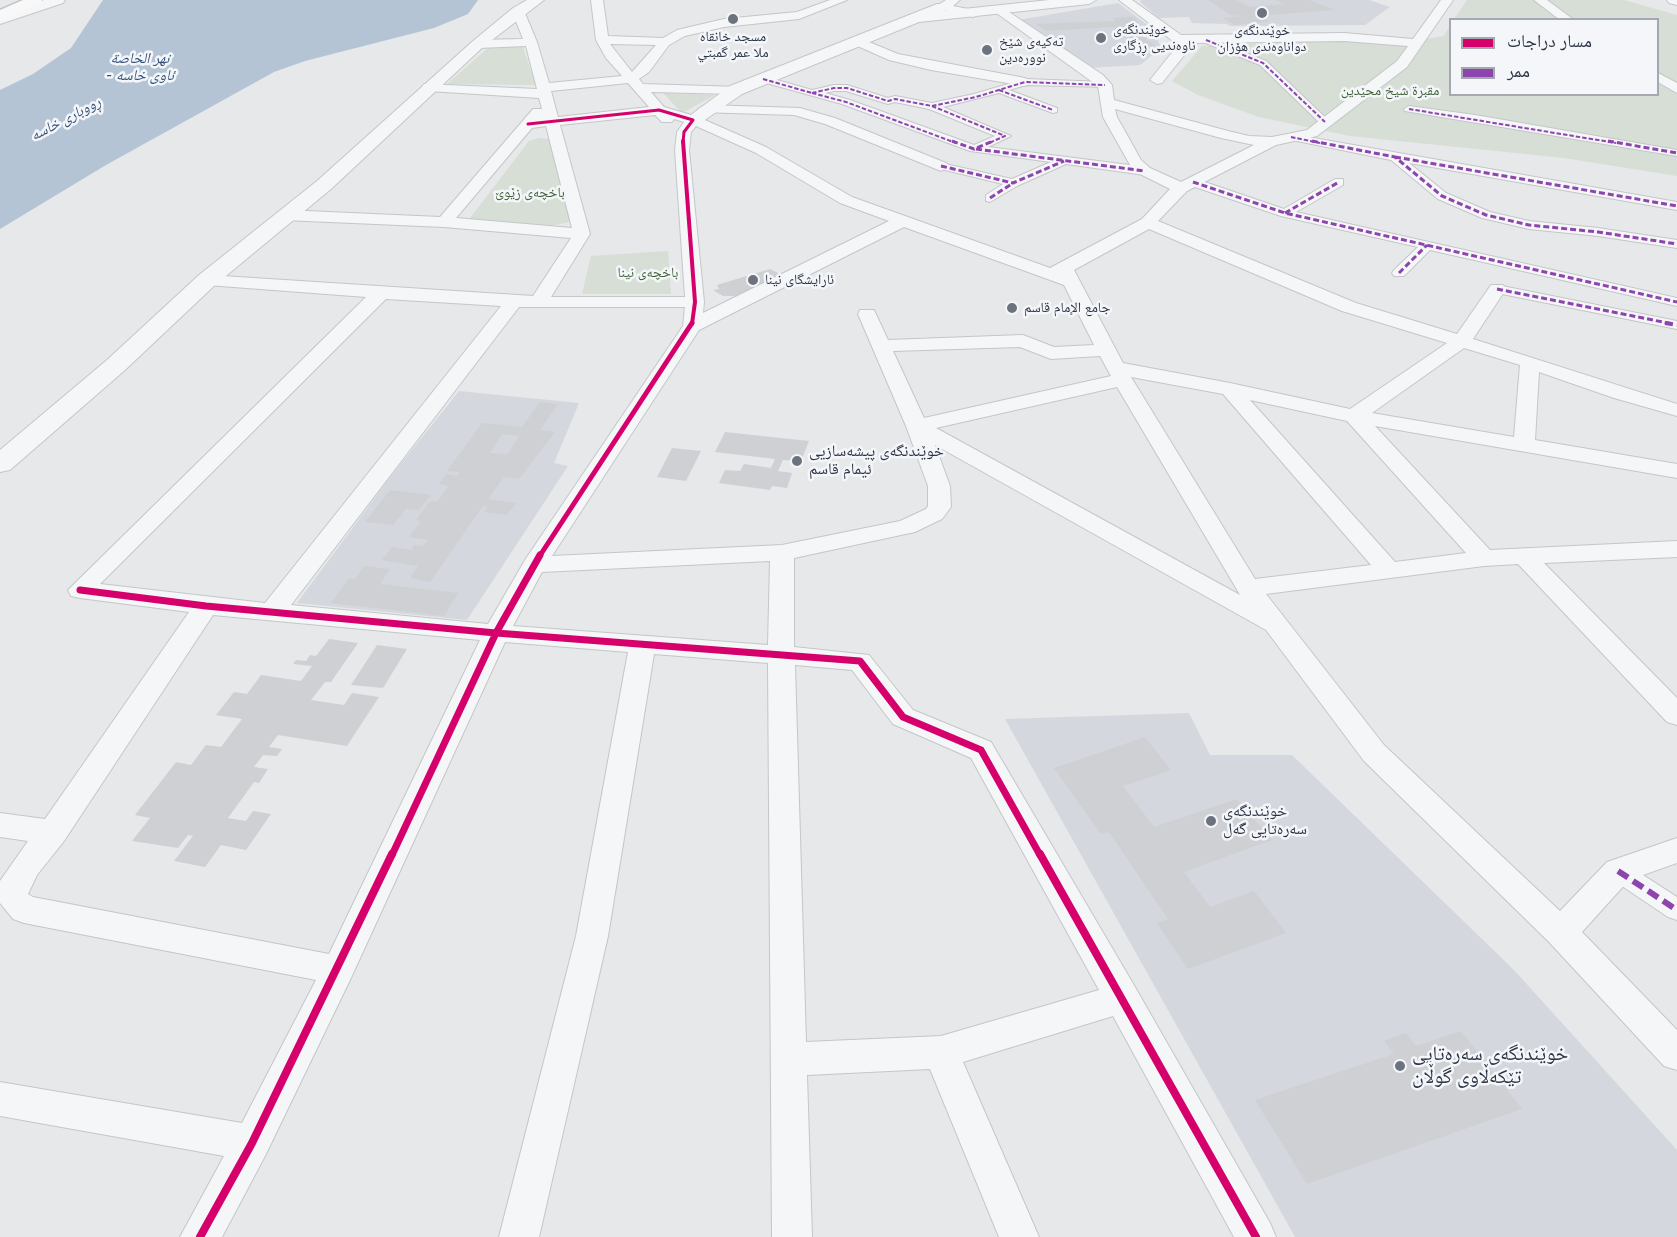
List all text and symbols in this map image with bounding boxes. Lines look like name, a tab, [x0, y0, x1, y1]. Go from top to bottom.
marker: خوێندنگەی دواناوەندی هۆزان	[1255, 6, 1269, 20]
marker: مسجد خانقاه ملا عمر گمبتي	[726, 12, 740, 26]
legend	[1449, 18, 1659, 96]
place label: خوێندنگەی ناوەندیی ڕزگاری	[1113, 22, 1195, 54]
place label: خوێندنگەی دواناوەندی هۆزان	[1218, 23, 1306, 56]
place label: مسجد خانقاه ملا عمر گمبتي	[697, 29, 769, 62]
text: مسار دراجات	[1507, 30, 1592, 52]
marker: خوێندنگەی ناوەندیی ڕزگاری	[1094, 31, 1108, 45]
place label: تەکیەی شێخ نوورەدین	[999, 34, 1063, 66]
marker: تەکیەی شێخ نوورەدین	[980, 43, 994, 57]
water label: نهر الخاصة - ئاوی خاسە	[106, 50, 174, 85]
text: ممر	[1507, 60, 1530, 82]
park label: مقبرة شيخ محێدین	[1341, 83, 1439, 99]
water label: ڕووباری خاسە	[28, 93, 104, 145]
park label: باخچەی زێوێ	[495, 185, 565, 201]
park label: باخچەی نینا	[618, 265, 678, 281]
place label: ئارایشگای نینا	[765, 272, 834, 288]
marker: ئارایشگای نینا	[746, 273, 760, 287]
place label: جامع الإمام قاسم	[1024, 300, 1110, 316]
marker: جامع الإمام قاسم	[1005, 301, 1019, 315]
place label: خوێندنگەی پیشەسازیی ئیمام قاسم	[809, 442, 944, 480]
marker: خوێندنگەی پیشەسازیی ئیمام قاسم	[790, 454, 804, 468]
place label: خوێندنگەی سەرەتایی گەل	[1223, 802, 1307, 840]
marker: خوێندنگەی سەرەتایی گەل	[1204, 814, 1218, 828]
place label: خوێندنگەی سەرەتایی تێکەڵاوی گوڵان	[1412, 1042, 1568, 1089]
marker: خوێندنگەی سەرەتایی تێکەڵاوی گوڵان	[1393, 1059, 1407, 1073]

